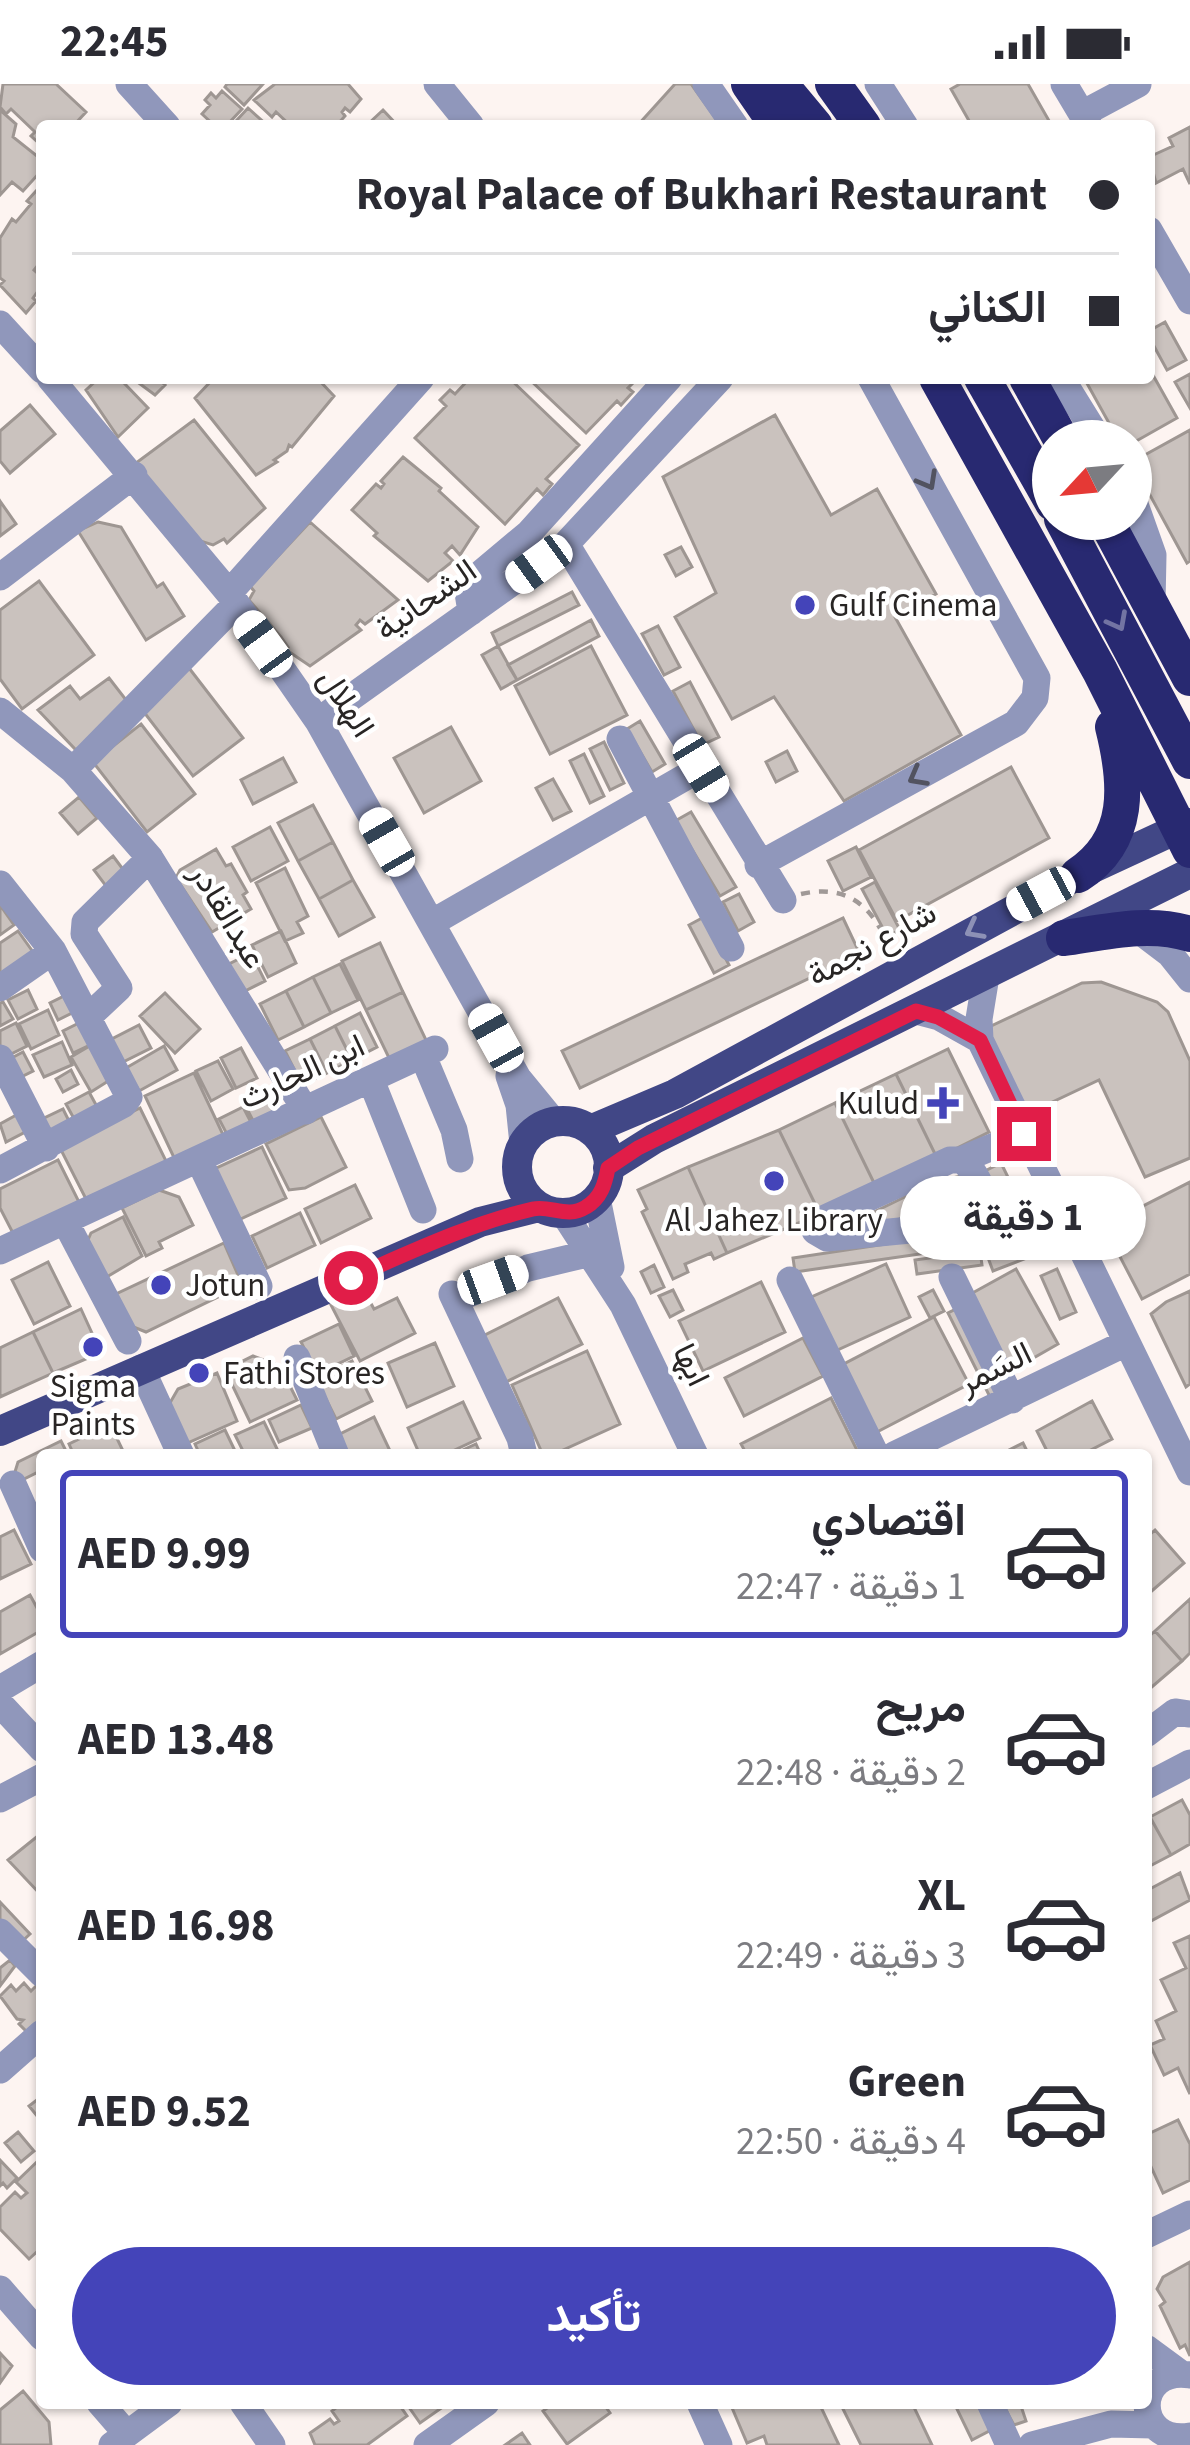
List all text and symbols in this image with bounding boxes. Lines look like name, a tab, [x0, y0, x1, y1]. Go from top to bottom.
text: 22:45	[60, 10, 169, 74]
text: Royal Palace of Bukhari Restaurant	[356, 163, 1047, 227]
text: الكناني	[928, 276, 1047, 340]
north arrow	[1032, 420, 1152, 540]
map controls	[1032, 420, 1152, 540]
one-way arrow	[914, 468, 937, 489]
car	[499, 528, 579, 600]
street label: الشحانية	[366, 548, 486, 652]
place label: Gulf Cinema	[829, 582, 997, 629]
marker: Gulf Cinema	[792, 592, 818, 618]
car	[227, 604, 299, 684]
one-way arrow	[1104, 609, 1127, 630]
street label: الهلال	[306, 659, 386, 747]
car	[667, 728, 735, 808]
one-way arrow	[908, 763, 929, 786]
car	[353, 802, 421, 882]
street label: عبدالقادر	[178, 854, 278, 978]
car	[1001, 861, 1081, 927]
street label: شارع نجمة	[799, 889, 945, 999]
one-way arrow	[966, 916, 987, 939]
car	[463, 998, 529, 1078]
street label: ابن الحارث	[232, 1022, 372, 1122]
place label: Kulud	[838, 1080, 919, 1127]
marker: Kulud	[930, 1090, 956, 1116]
route end	[997, 1107, 1051, 1161]
marker: Al Jahez Library	[761, 1168, 787, 1194]
callout: 1 دقيقة	[901, 1176, 1147, 1260]
text: 1 دقيقة	[963, 1190, 1083, 1246]
place label: Al Jahez Library	[665, 1197, 883, 1244]
route start	[324, 1251, 378, 1305]
car	[453, 1251, 533, 1309]
place label: Jotun	[185, 1262, 265, 1309]
marker: Jotun	[148, 1272, 174, 1298]
street label: السَمر	[949, 1330, 1040, 1406]
marker: Sigma Paints	[80, 1334, 106, 1360]
street label: ابها	[661, 1336, 721, 1394]
place label: Fathi Stores	[223, 1350, 385, 1397]
marker: Fathi Stores	[186, 1360, 212, 1386]
place label: Sigma Paints	[50, 1363, 136, 1448]
text: اقتصادي	[811, 1489, 966, 1553]
icon: car	[1002, 1500, 1110, 1608]
text: AED 9.99	[78, 1522, 251, 1586]
text: 1 دقيقة · 22:47	[736, 1559, 966, 1615]
text: مريح	[875, 1675, 966, 1739]
icon: car	[1002, 1686, 1110, 1794]
text: AED 13.48	[78, 1708, 275, 1772]
text: 2 دقيقة · 22:48	[736, 1745, 966, 1801]
text: XL	[917, 1864, 966, 1928]
icon: car	[1002, 1872, 1110, 1980]
text: AED 16.98	[78, 1894, 275, 1958]
text: 3 دقيقة · 22:49	[736, 1928, 966, 1984]
text: Green	[847, 2050, 966, 2114]
icon: car	[1002, 2058, 1110, 2166]
text: AED 9.52	[78, 2080, 251, 2144]
text: 4 دقيقة · 22:50	[736, 2114, 966, 2170]
button: تأكيد	[72, 2247, 1116, 2385]

